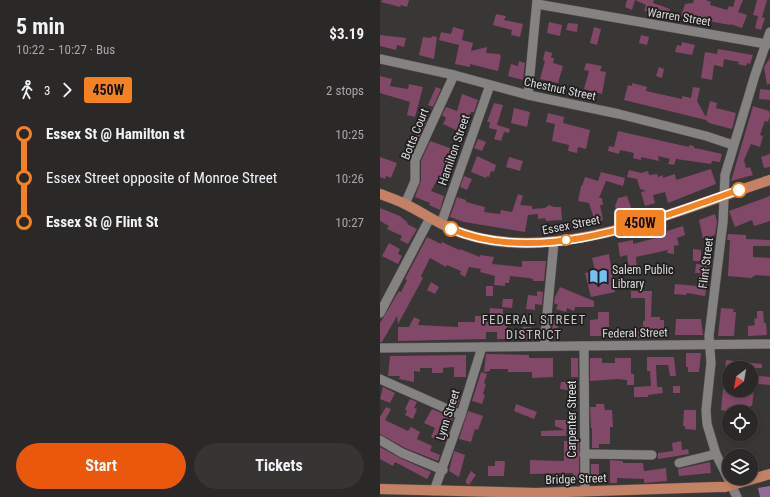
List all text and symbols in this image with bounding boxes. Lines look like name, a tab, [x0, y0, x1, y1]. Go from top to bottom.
street label: Warren Street	[646, 5, 712, 29]
text: 5 min	[16, 14, 65, 39]
text: $3.19	[329, 25, 364, 43]
text: 10:22 – 10:27 · Bus	[16, 42, 115, 57]
street label: Chestnut Street	[523, 75, 598, 104]
icon: walk	[16, 79, 38, 101]
icon: forward	[56, 79, 78, 101]
text: 450W	[92, 82, 124, 98]
text: 3	[44, 83, 50, 98]
text: 2 stops	[326, 83, 364, 98]
street label: Botts Court	[398, 106, 432, 162]
street label: Hamilton Street	[435, 112, 473, 187]
text: Essex St @ Hamilton st	[46, 125, 185, 143]
text: 10:25	[335, 127, 364, 142]
text: Essex Street opposite of Monroe Street	[46, 169, 277, 187]
text: 10:26	[335, 171, 364, 186]
unlabelled marker	[731, 182, 747, 198]
line badge: 450W	[612, 210, 668, 236]
street label: Essex Street	[541, 212, 602, 237]
text: Essex St @ Flint St	[46, 213, 158, 231]
text: 10:27	[335, 215, 364, 230]
text: 450W	[624, 215, 656, 231]
unlabelled marker	[443, 221, 459, 237]
unlabelled marker	[560, 234, 572, 246]
street label: Flint Street	[696, 236, 716, 289]
place label: Salem Public Library	[612, 263, 674, 291]
library icon: Salem Public Library	[589, 267, 609, 287]
district label: FEDERAL STREET DISTRICT	[482, 312, 586, 342]
street label: Federal Street	[602, 325, 668, 341]
north arrow	[722, 361, 758, 397]
map controls	[722, 361, 758, 485]
street label: Carpenter Street	[565, 380, 579, 458]
street label: Lynn Street	[433, 387, 463, 442]
button: locate	[722, 405, 758, 441]
button: Start	[16, 443, 186, 489]
button: Tickets	[194, 443, 364, 489]
button: layers	[722, 449, 758, 485]
street label: Bridge Street	[545, 471, 607, 487]

